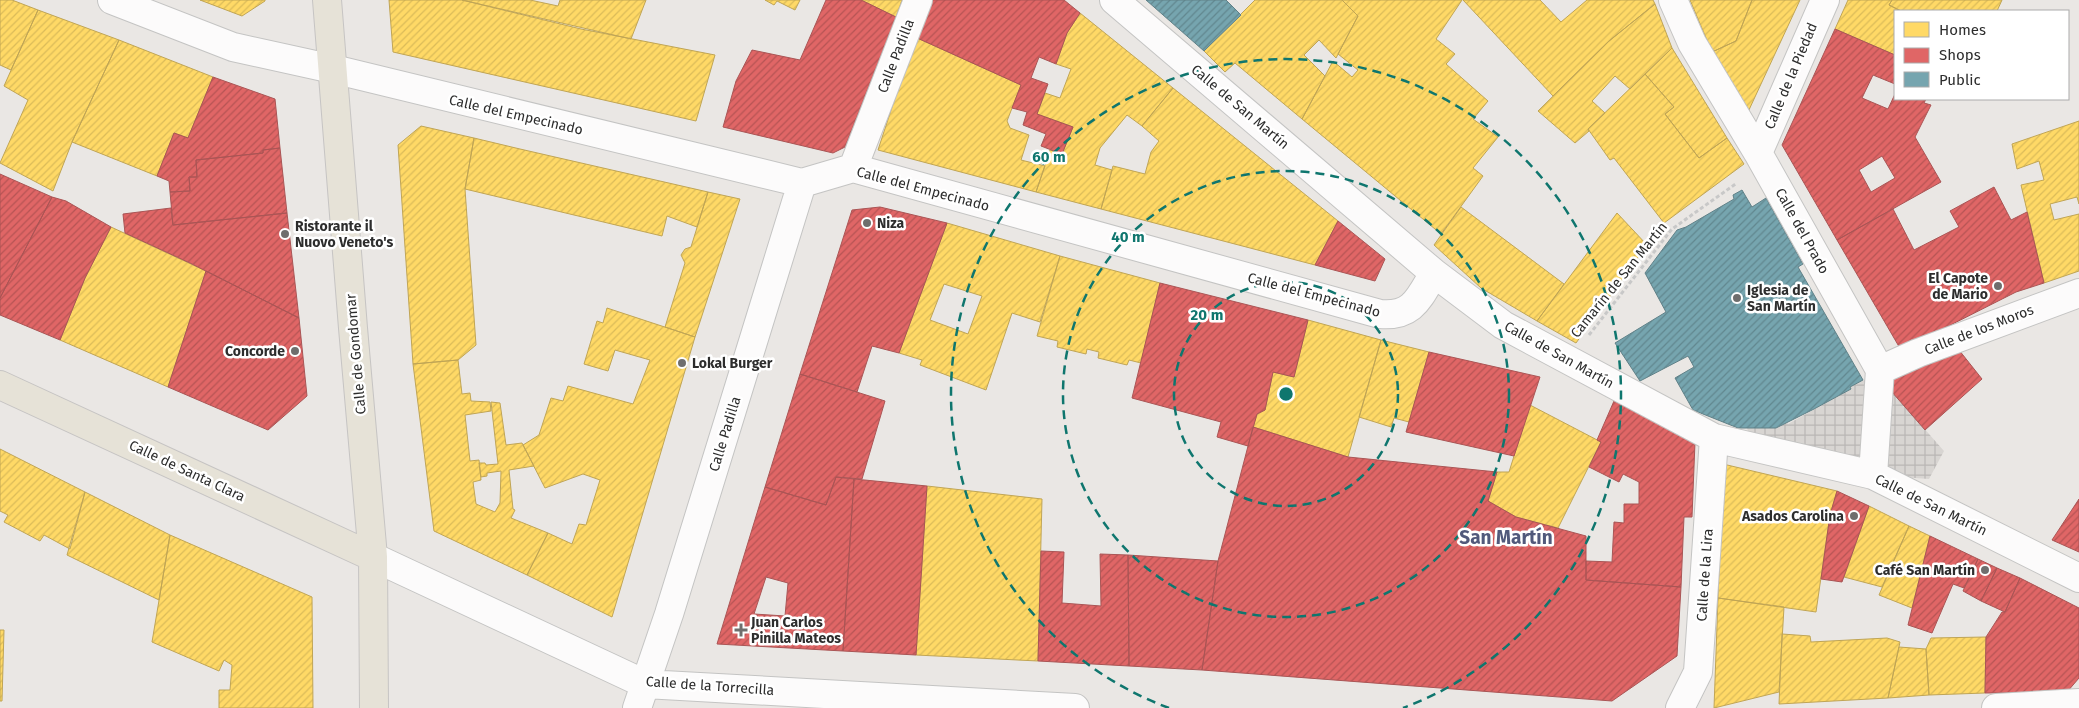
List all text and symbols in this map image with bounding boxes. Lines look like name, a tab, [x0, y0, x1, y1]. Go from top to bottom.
legend	[1894, 10, 2069, 100]
street label: Calle Padilla	[874, 17, 918, 95]
street label: Calle de la Piedad	[1761, 20, 1821, 132]
text: Homes	[1939, 21, 1986, 39]
text: Shops	[1939, 46, 1981, 64]
street label: Calle de San Martín	[1188, 61, 1292, 153]
text: Public	[1939, 71, 1981, 89]
street label: Calle del Empecinado	[447, 91, 585, 139]
text: 60 m	[1032, 148, 1066, 166]
street label: Calle del Empecinado	[855, 163, 991, 215]
street label: Calle del Prado	[1771, 185, 1833, 277]
place label: Niza	[877, 215, 904, 232]
marker: Niza	[861, 217, 873, 229]
place label: Ristorante il Nuovo Veneto's	[295, 218, 393, 251]
street label: Camarín de San Martín	[1567, 219, 1671, 341]
marker: Ristorante il Nuovo Veneto's	[279, 228, 291, 240]
text: 40 m	[1111, 228, 1145, 246]
street label: Calle del Empecinado	[1246, 269, 1382, 321]
place label: El Capote de Mario	[1928, 270, 1988, 303]
marker: El Capote de Mario	[1992, 280, 2004, 292]
place label: Iglesia de San Martín	[1747, 282, 1816, 315]
street label: Calle de Gondomar	[342, 292, 370, 415]
marker: Iglesia de San Martín	[1731, 292, 1743, 304]
street label: Calle de los Moros	[1922, 301, 2036, 359]
text: 20 m	[1191, 306, 1223, 324]
street label: Calle de San Martín	[1501, 318, 1617, 392]
place label: Concorde	[225, 343, 285, 360]
marker: Concorde	[289, 345, 301, 357]
place label: Lokal Burger	[692, 355, 773, 372]
marker: Lokal Burger	[676, 357, 688, 369]
centre of rings	[1277, 385, 1295, 403]
street label: Calle Padilla	[706, 394, 744, 474]
street label: Calle de Santa Clara	[126, 437, 248, 505]
street label: Calle de San Martín	[1872, 470, 1990, 540]
place label: Asados Carolina	[1741, 508, 1844, 525]
marker: Asados Carolina	[1848, 510, 1860, 522]
district label: San Martín	[1459, 526, 1553, 549]
street label: Calle de la Lira	[1693, 528, 1717, 622]
place label: Café San Martín	[1875, 562, 1975, 579]
marker: Café San Martín	[1979, 564, 1991, 576]
place label: Juan Carlos Pinilla Mateos	[750, 614, 841, 647]
marker: Juan Carlos Pinilla Mateos	[735, 624, 747, 636]
street label: Calle de la Torrecilla	[645, 673, 775, 699]

